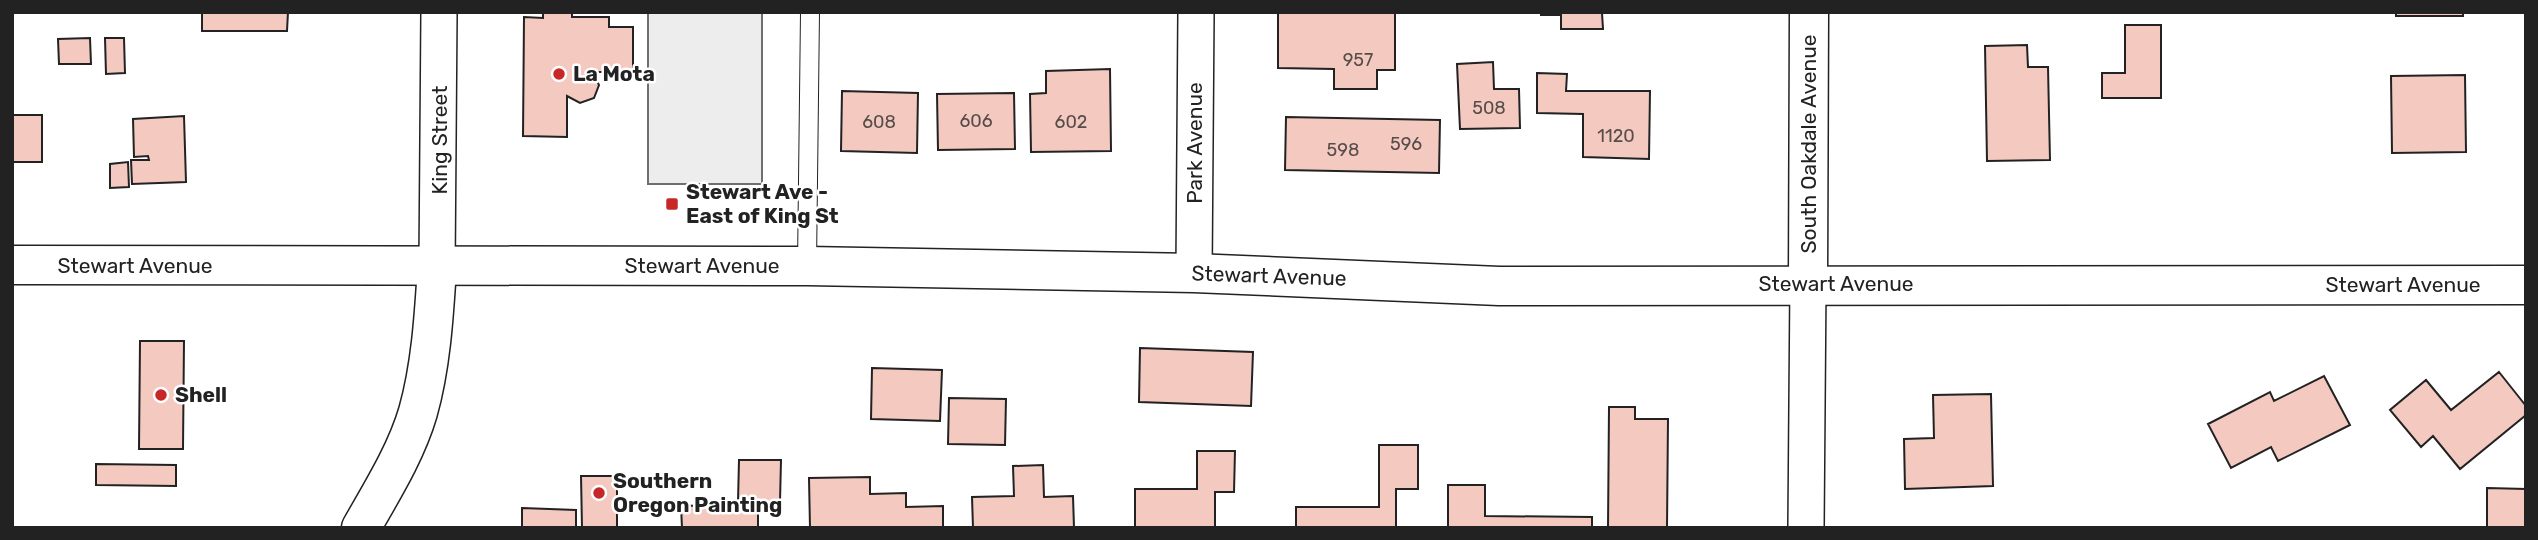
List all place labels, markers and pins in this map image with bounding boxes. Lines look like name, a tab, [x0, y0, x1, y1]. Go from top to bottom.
place label: La Mota	[573, 61, 655, 86]
marker: La Mota	[551, 66, 567, 82]
place label: Stewart Ave - East of King St	[686, 179, 839, 228]
marker: Stewart Ave - East of King St	[664, 196, 680, 212]
place label: Shell	[175, 382, 227, 407]
marker: Shell	[153, 387, 169, 403]
place label: Southern Oregon Painting	[613, 468, 782, 517]
marker: Southern Oregon Painting	[591, 485, 607, 501]

